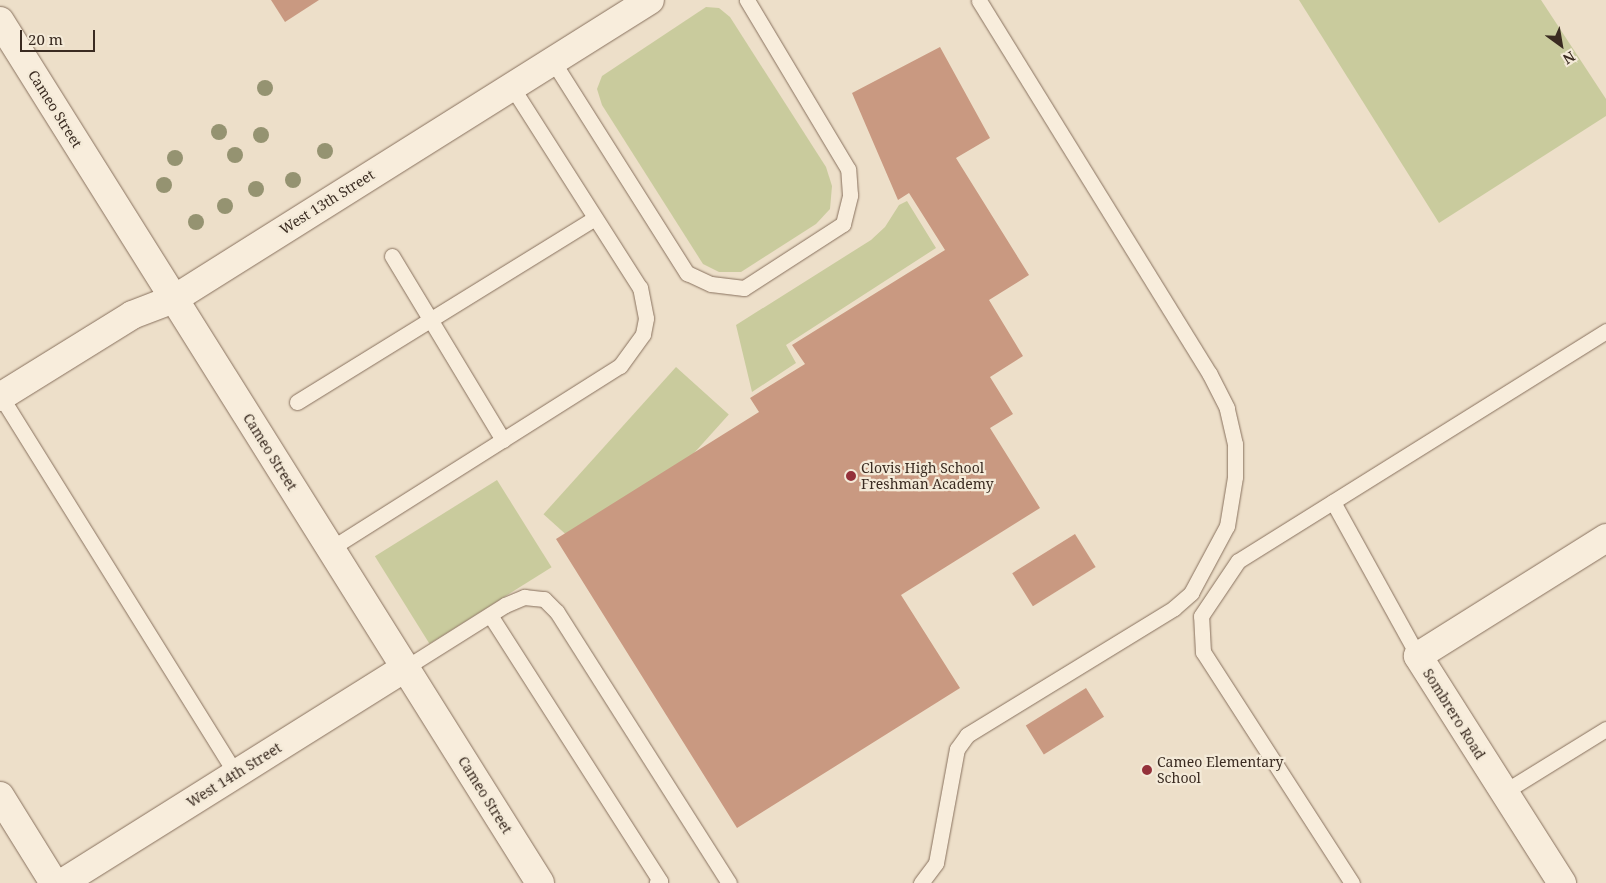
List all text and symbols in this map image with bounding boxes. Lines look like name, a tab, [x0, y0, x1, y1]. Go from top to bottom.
scale bar	[22, 20, 98, 52]
north arrow	[1536, 20, 1586, 70]
text: 20 m	[28, 29, 63, 49]
text: N	[1560, 47, 1579, 69]
street label: Cameo Street	[25, 67, 85, 151]
street label: West 13th Street	[277, 166, 377, 238]
street label: Cameo Street	[240, 410, 300, 494]
place label: Clovis High School Freshman Academy	[861, 460, 994, 492]
marker: Clovis High School Freshman Academy	[845, 470, 857, 482]
street label: Sombrero Road	[1419, 666, 1489, 762]
street label: West 14th Street	[184, 739, 284, 811]
street label: Cameo Street	[455, 753, 515, 837]
place label: Cameo Elementary School	[1157, 754, 1284, 786]
marker: Cameo Elementary School	[1141, 764, 1153, 776]

